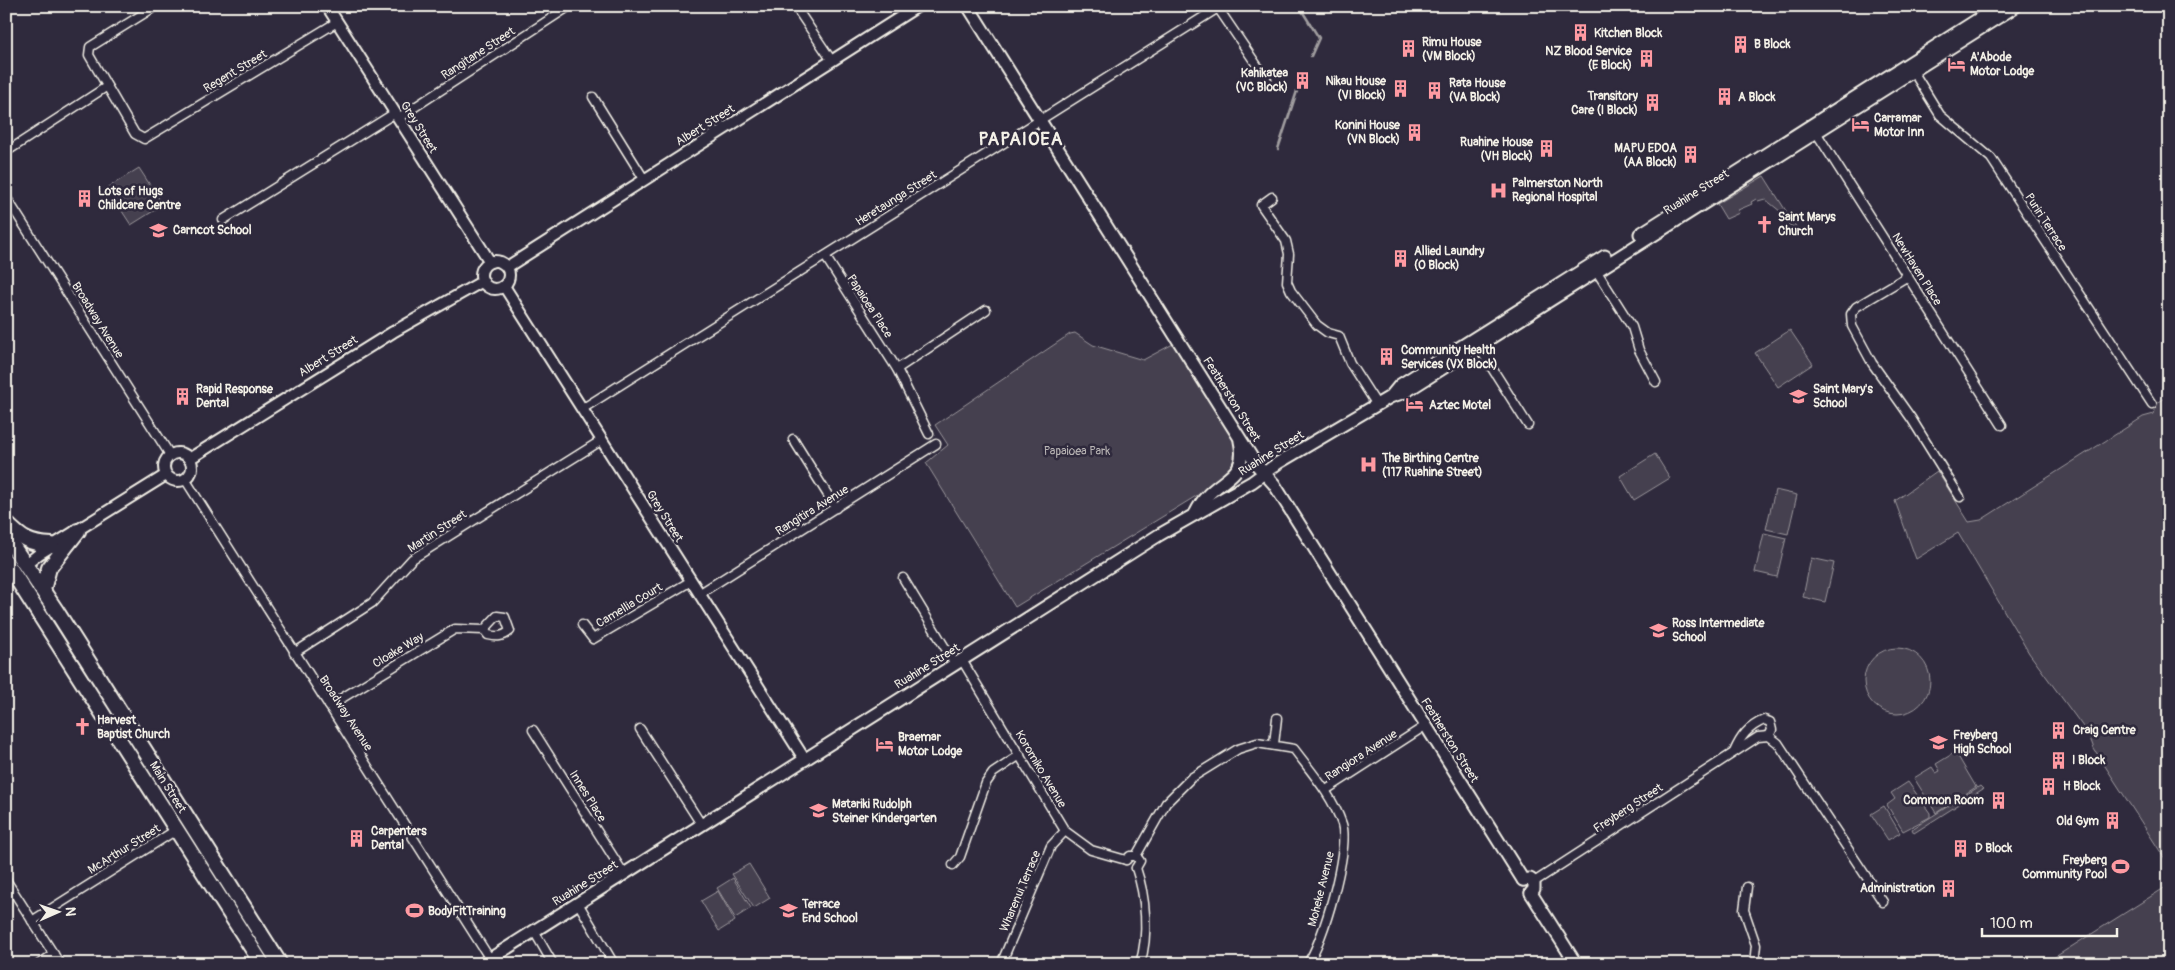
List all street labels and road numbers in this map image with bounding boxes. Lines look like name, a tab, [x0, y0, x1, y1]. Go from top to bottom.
street label: Rangitane Street	[439, 24, 518, 83]
street label: Regent Street	[201, 47, 270, 96]
street label: Grey Street	[397, 99, 440, 156]
street label: Albert Street	[673, 101, 738, 149]
street label: Ruahine Street	[1661, 166, 1732, 218]
street label: Heretaunga Street	[853, 167, 940, 229]
street label: Puriri Terrace	[2021, 190, 2070, 254]
street label: NewHaven Place	[1888, 230, 1945, 308]
street label: Papaioea Place	[843, 272, 896, 341]
street label: Broadway Avenue	[68, 279, 127, 361]
street label: Albert Street	[296, 332, 361, 380]
street label: Featherston Street	[1199, 354, 1264, 445]
street label: Ruahine Street	[1236, 427, 1307, 479]
street label: Rangitira Avenue	[773, 482, 852, 539]
street label: Grey Street	[643, 488, 686, 545]
street label: Martin Street	[405, 507, 470, 556]
street label: Camellia Court	[593, 580, 665, 631]
street label: Cloake Way	[370, 629, 426, 671]
street label: Ruahine Street	[892, 640, 963, 692]
street label: Broadway Avenue	[316, 673, 376, 754]
street label: Featherston Street	[1417, 695, 1482, 786]
street label: Rangiora Avenue	[1322, 727, 1400, 784]
street label: Koromiko Avenue	[1012, 728, 1070, 811]
street label: Main Street	[146, 759, 189, 816]
street label: Innes Place	[566, 768, 609, 825]
street label: Freyberg Street	[1591, 780, 1666, 836]
street label: McArthur Street	[85, 821, 163, 878]
street label: Wharenui Terrace	[997, 848, 1044, 934]
street label: Moheke Avenue	[1305, 850, 1338, 928]
street label: Ruahine Street	[550, 857, 621, 909]

